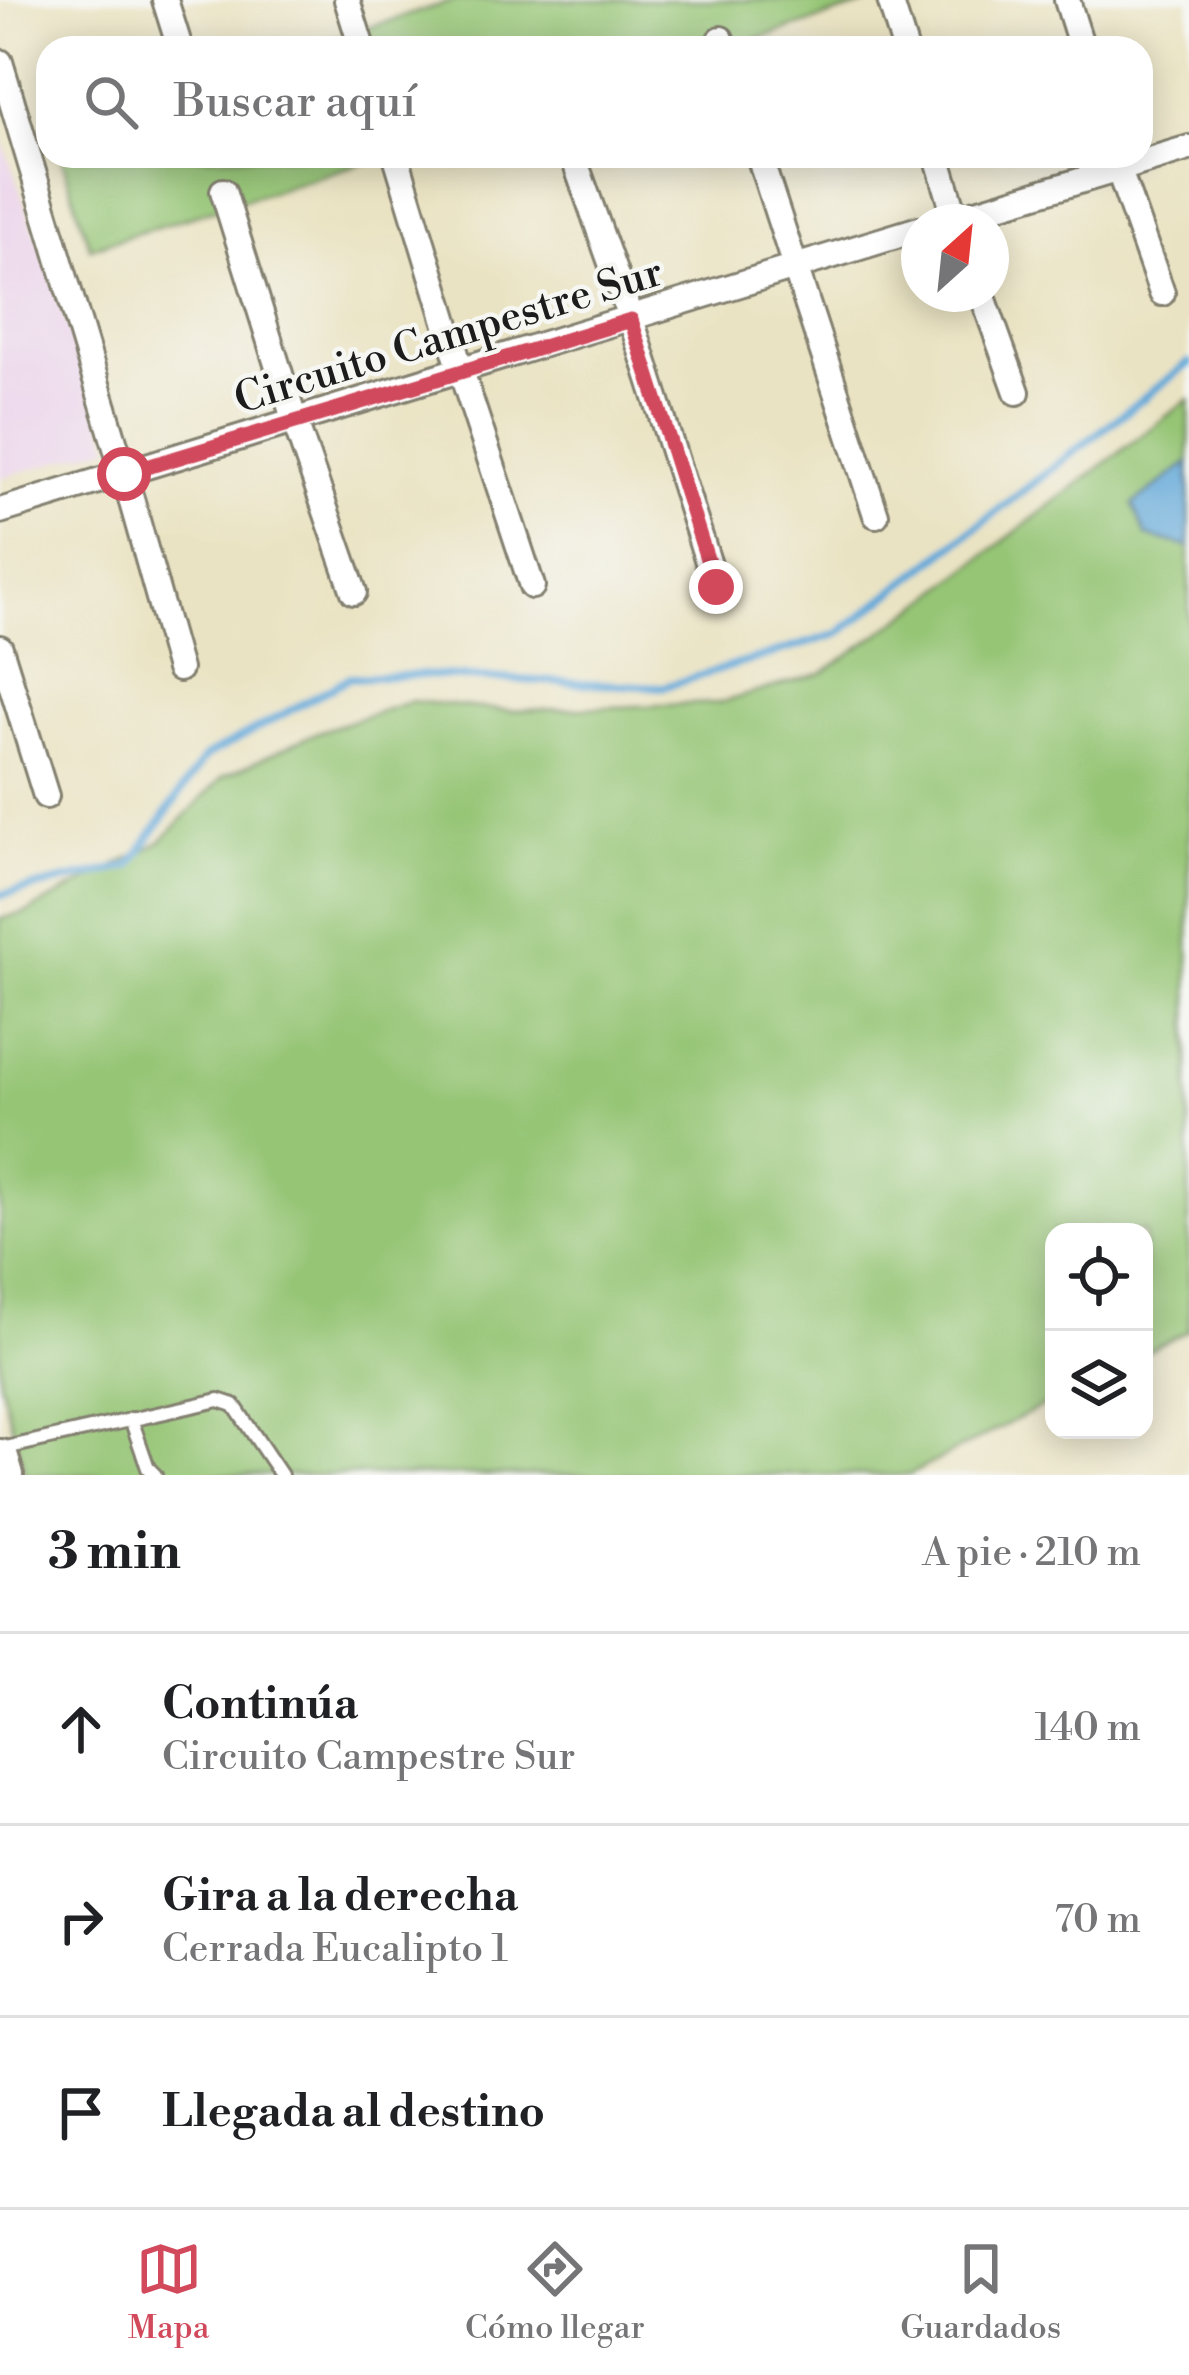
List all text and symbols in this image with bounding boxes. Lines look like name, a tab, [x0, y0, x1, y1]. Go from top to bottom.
search box	[36, 36, 1153, 168]
icon: search	[78, 69, 144, 135]
text: Buscar aquí	[174, 74, 416, 131]
north arrow	[901, 204, 1009, 312]
street label: Circuito Campestre Sur	[228, 246, 669, 427]
route start	[97, 447, 151, 501]
route end	[689, 560, 743, 614]
map controls	[1045, 1223, 1153, 1439]
button: locate	[1045, 1223, 1153, 1331]
button: layers	[1045, 1331, 1153, 1439]
text: 3 min	[48, 1521, 181, 1585]
text: A pie · 210 m	[922, 1529, 1141, 1578]
text: Continúa	[162, 1676, 358, 1733]
icon: ahead	[48, 1696, 114, 1762]
text: 140 m	[1034, 1704, 1141, 1753]
text: Circuito Campestre Sur	[162, 1733, 575, 1782]
text: Gira a la derecha	[162, 1868, 518, 1925]
icon: right	[48, 1888, 114, 1954]
text: 70 m	[1054, 1896, 1141, 1945]
text: Cerrada Eucalipto 1	[162, 1925, 508, 1974]
icon: arrive	[48, 2080, 114, 2146]
text: Llegada al destino	[162, 2084, 545, 2141]
tab: Mapa	[128, 2236, 209, 2349]
tab: Cómo llegar	[465, 2236, 645, 2349]
tab: Guardados	[900, 2236, 1061, 2349]

